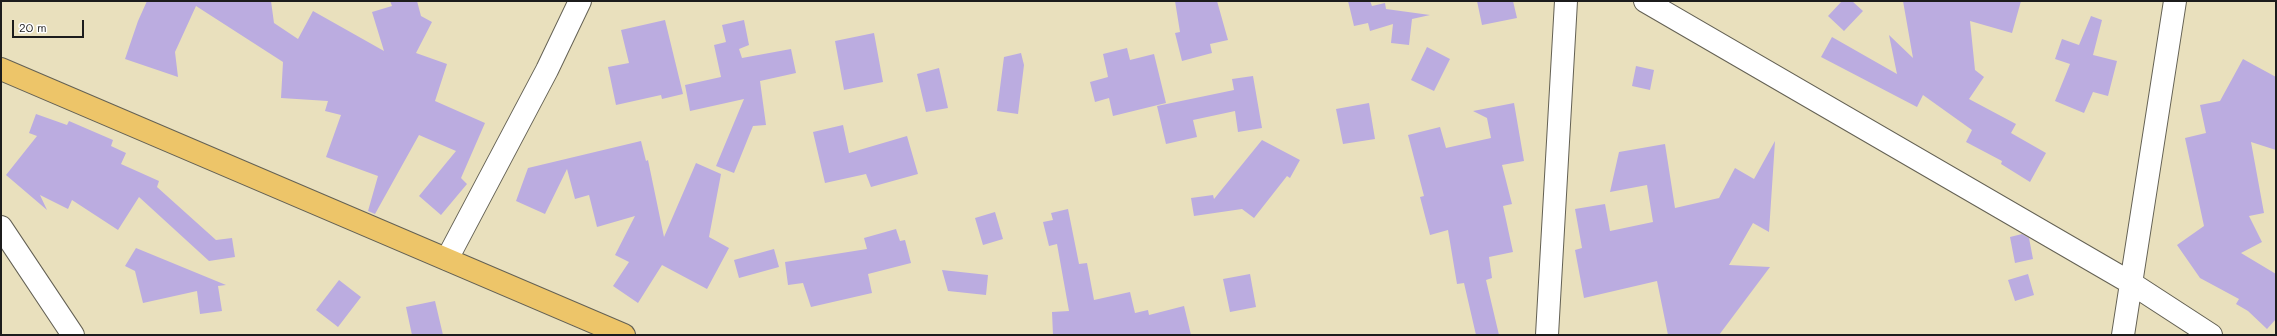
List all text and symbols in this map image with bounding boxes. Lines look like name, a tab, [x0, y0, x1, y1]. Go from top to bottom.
scale bar	[14, 12, 86, 38]
text: 20 m	[19, 19, 47, 35]

